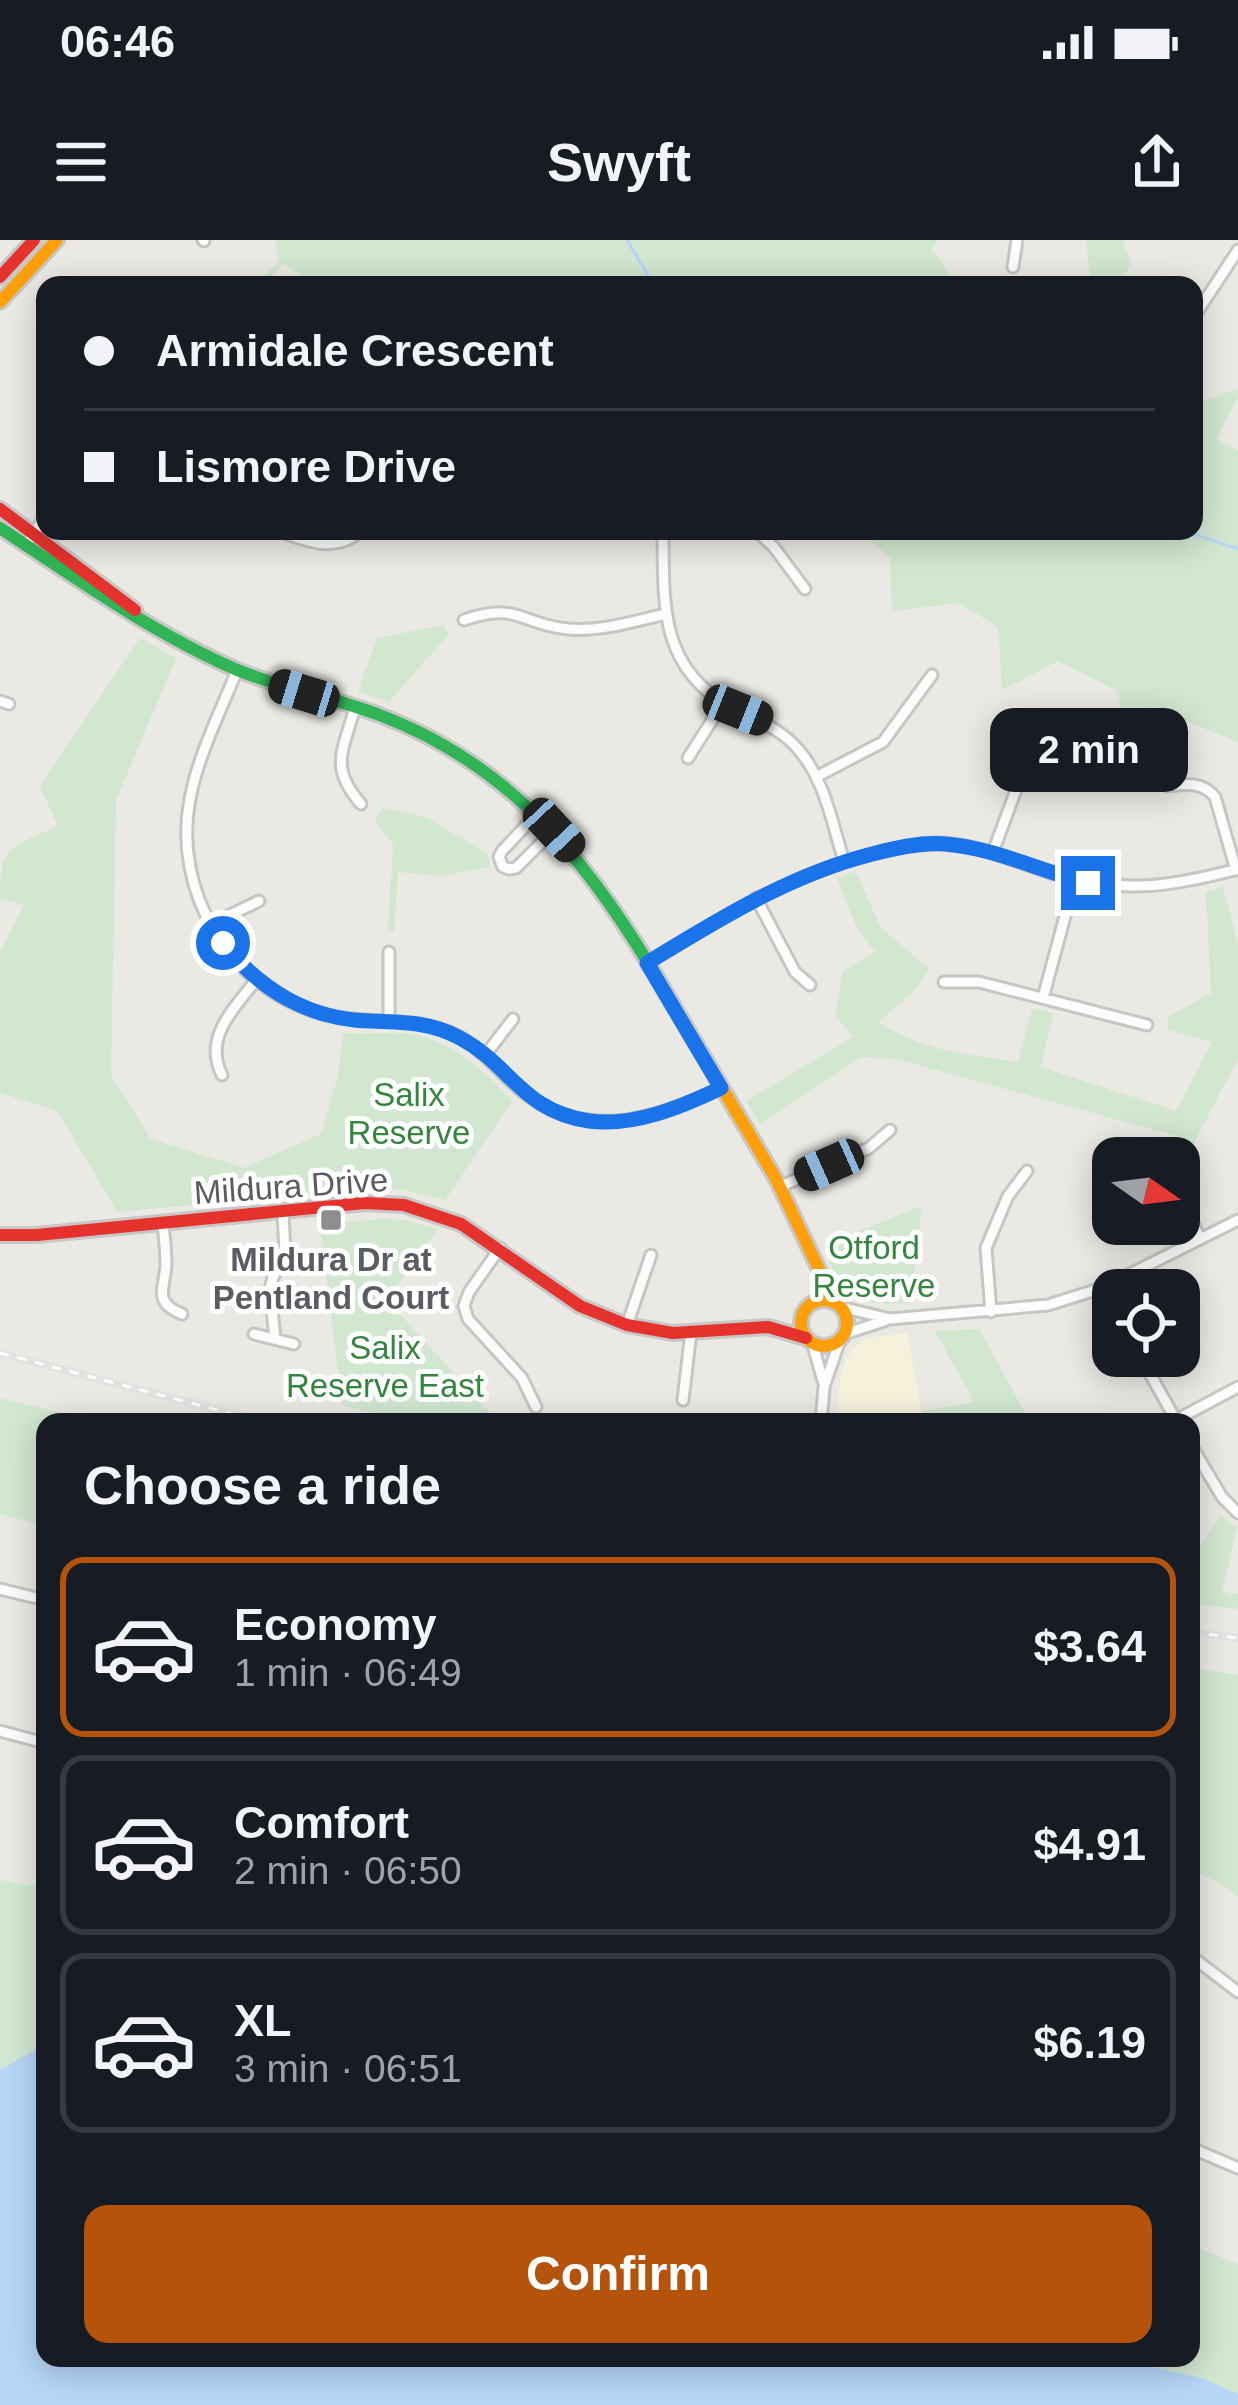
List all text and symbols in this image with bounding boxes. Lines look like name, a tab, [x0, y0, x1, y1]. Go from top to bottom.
text: 06:46	[60, 16, 175, 67]
icon: menu	[48, 129, 114, 195]
icon: share	[1124, 129, 1190, 195]
text: Swyft	[547, 132, 691, 192]
text: Armidale Crescent	[156, 325, 554, 376]
text: Lismore Drive	[156, 441, 456, 492]
car	[264, 665, 344, 721]
car	[698, 680, 778, 740]
callout: 2 min	[989, 709, 1187, 793]
text: 2 min	[1038, 728, 1140, 771]
car	[516, 791, 592, 869]
route end	[1061, 856, 1115, 910]
route start	[196, 916, 250, 970]
park label: Salix Reserve	[348, 1076, 470, 1151]
car	[789, 1134, 869, 1196]
north arrow	[1092, 1137, 1200, 1245]
map controls	[1092, 1137, 1200, 1377]
street label: Mildura Drive	[193, 1161, 389, 1211]
marker: Mildura Dr at Pentland Court	[318, 1207, 344, 1233]
park label: Otford Reserve	[813, 1229, 935, 1304]
place label: Mildura Dr at Pentland Court	[213, 1241, 449, 1316]
button: locate	[1092, 1269, 1200, 1377]
park label: Salix Reserve East	[286, 1329, 484, 1404]
text: Choose a ride	[84, 1455, 441, 1515]
icon: car	[90, 1593, 198, 1701]
text: Economy	[234, 1599, 437, 1650]
text: $3.64	[1033, 1621, 1146, 1672]
text: 1 min · 06:49	[234, 1651, 462, 1694]
icon: car	[90, 1791, 198, 1899]
text: Comfort	[234, 1797, 409, 1848]
text: $4.91	[1033, 1819, 1146, 1870]
text: 2 min · 06:50	[234, 1849, 462, 1892]
icon: car	[90, 1989, 198, 2097]
text: XL	[234, 1995, 292, 2046]
text: $6.19	[1033, 2017, 1146, 2068]
text: 3 min · 06:51	[234, 2047, 462, 2090]
button: Confirm	[84, 2205, 1152, 2343]

